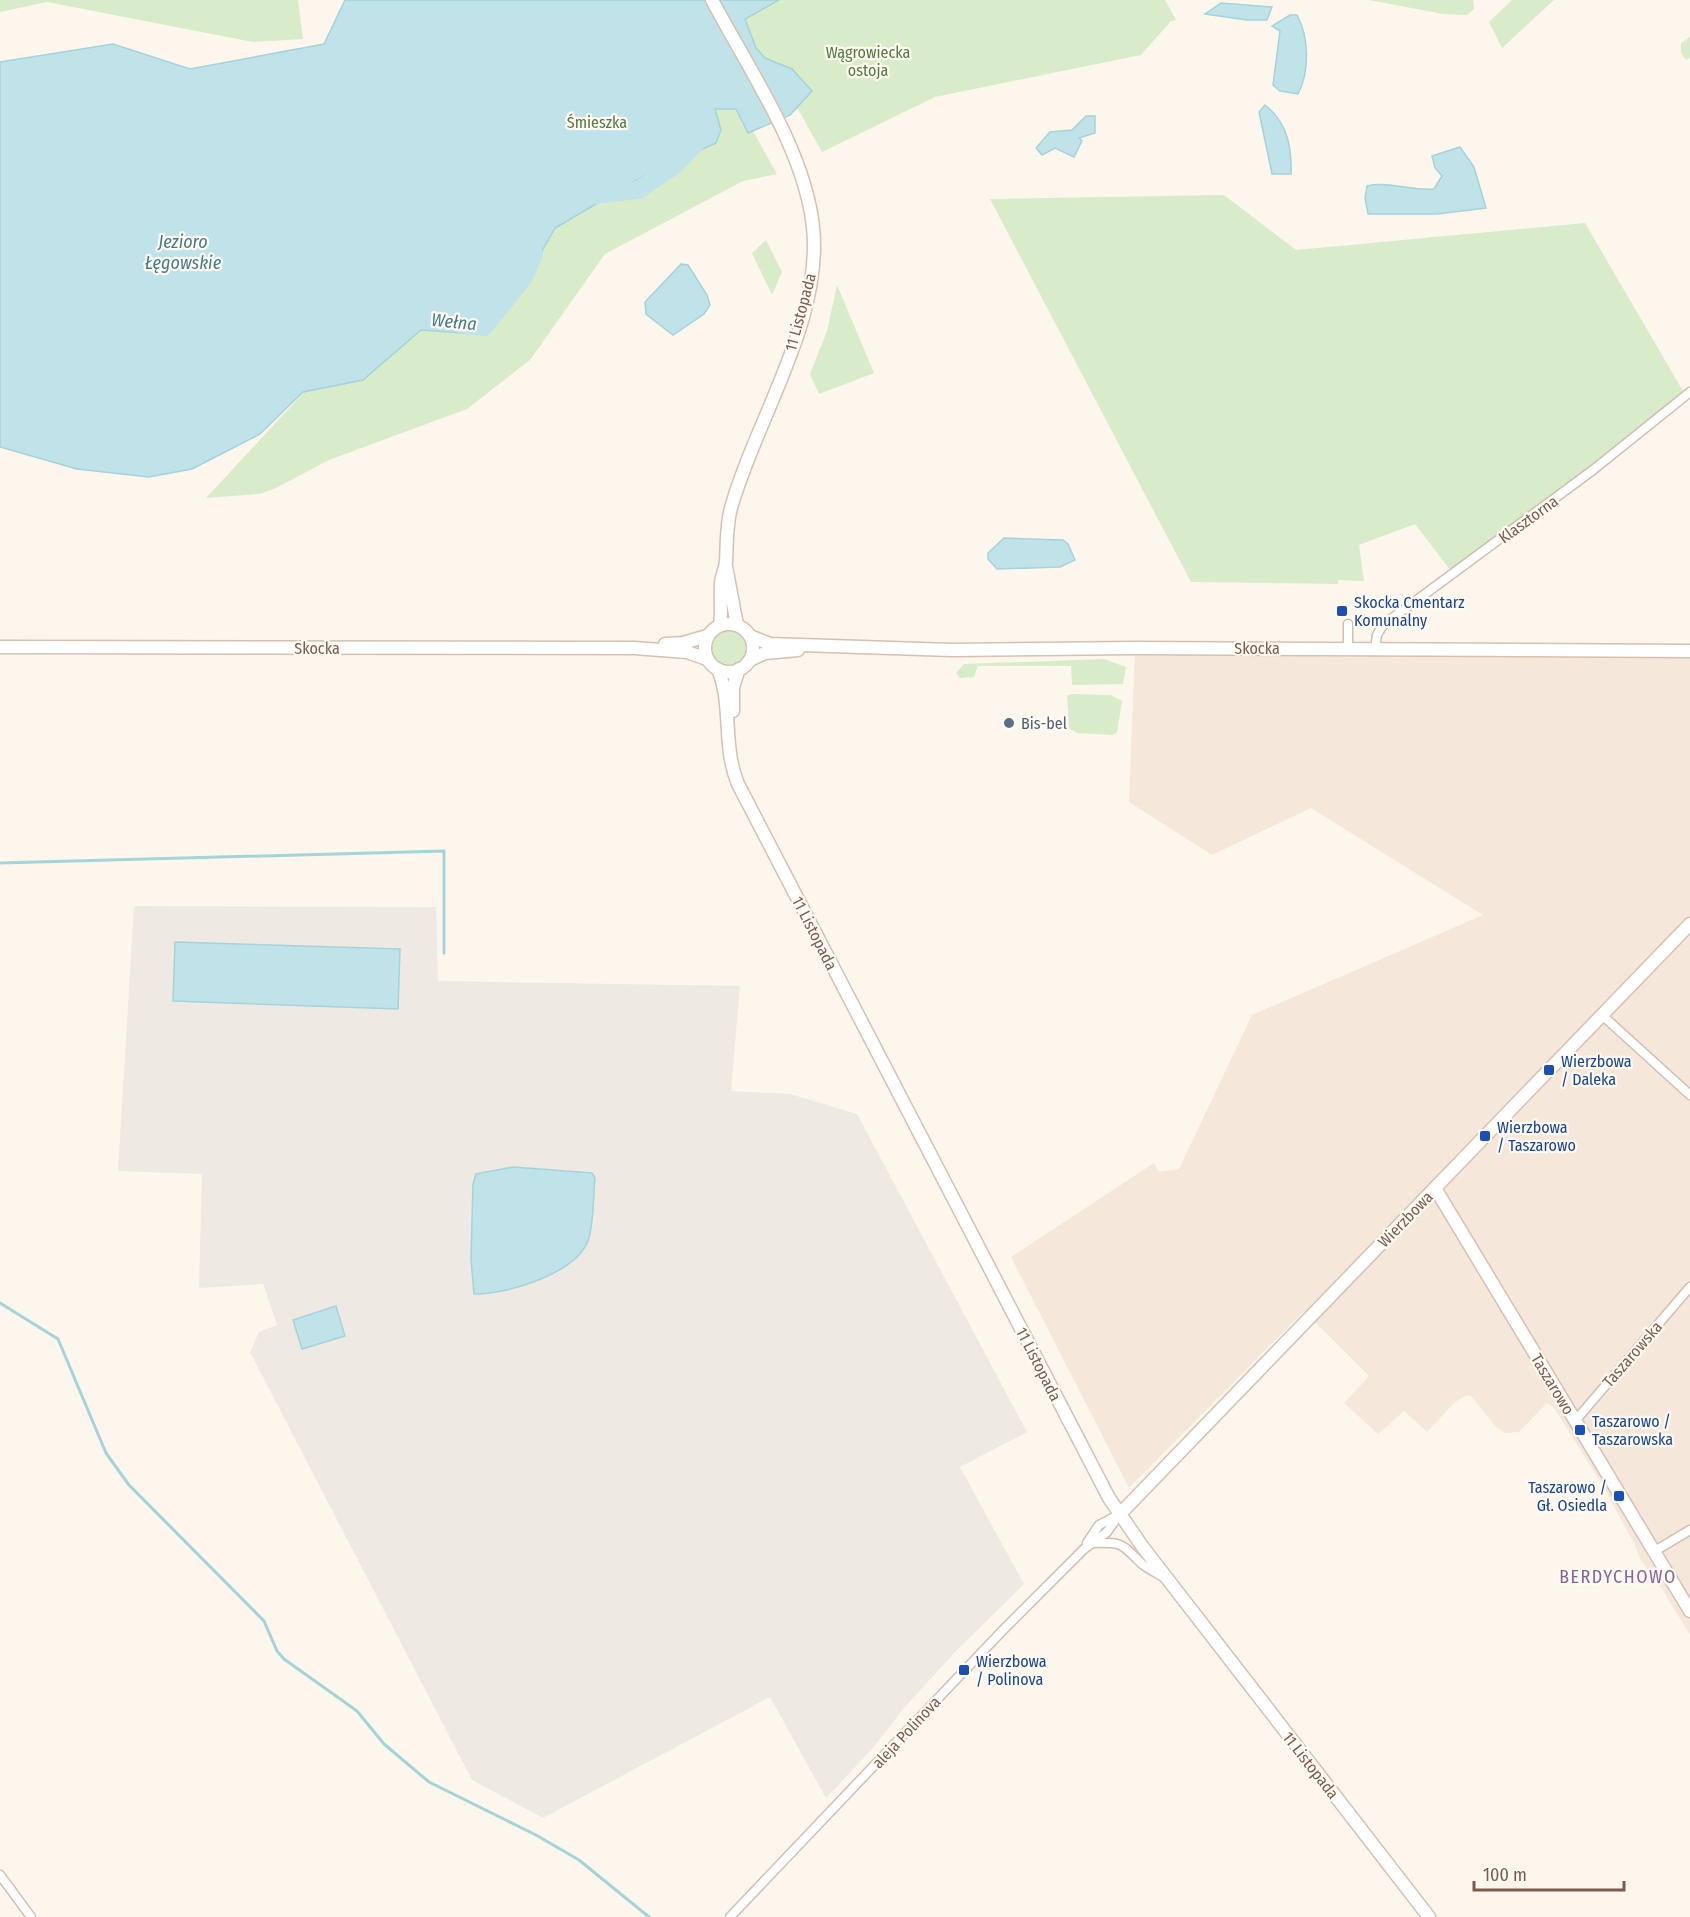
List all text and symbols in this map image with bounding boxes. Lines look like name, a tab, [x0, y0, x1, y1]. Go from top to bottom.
park label: Wągrowiecka ostoja	[826, 43, 910, 80]
park label: Śmieszka	[567, 113, 627, 132]
water label: Jezioro Łęgowskie	[145, 231, 222, 274]
street label: 11 Listopada	[781, 271, 820, 353]
water label: Wełna	[430, 309, 478, 335]
street label: Klasztorna	[1495, 491, 1562, 547]
place label: Skocka Cmentarz Komunalny	[1354, 593, 1465, 630]
marker: Skocka Cmentarz Komunalny	[1335, 604, 1349, 618]
street label: Skocka	[294, 639, 340, 658]
street label: Skocka	[1234, 639, 1280, 658]
place label: Bis-bel	[1021, 714, 1067, 733]
marker: Bis-bel	[1002, 716, 1016, 730]
street label: 11 Listopada	[788, 893, 841, 973]
place label: Wierzbowa / Daleka	[1561, 1052, 1632, 1089]
marker: Wierzbowa / Daleka	[1542, 1063, 1556, 1077]
place label: Wierzbowa / Taszarowo	[1497, 1118, 1576, 1155]
marker: Wierzbowa / Taszarowo	[1478, 1129, 1492, 1143]
street label: Wierzbowa	[1374, 1187, 1437, 1251]
street label: Taszarowska	[1599, 1317, 1666, 1391]
street label: 11 Listopada	[1012, 1324, 1065, 1404]
street label: Taszarowo	[1527, 1350, 1578, 1418]
place label: Taszarowo / Taszarowska	[1592, 1412, 1673, 1449]
marker: Taszarowo / Taszarowska	[1573, 1423, 1587, 1437]
place label: Taszarowo / Gł. Osiedla	[1528, 1478, 1607, 1515]
marker: Taszarowo / Gł. Osiedla	[1612, 1489, 1626, 1503]
district label: BERDYCHOWO	[1559, 1566, 1677, 1588]
place label: Wierzbowa / Polinova	[976, 1652, 1047, 1689]
marker: Wierzbowa / Polinova	[957, 1663, 971, 1677]
street label: aleja Polinova	[868, 1692, 945, 1772]
street label: 11 Listopada	[1278, 1728, 1343, 1803]
scale bar	[1474, 1854, 1624, 1892]
text: 100 m	[1483, 1864, 1527, 1886]

